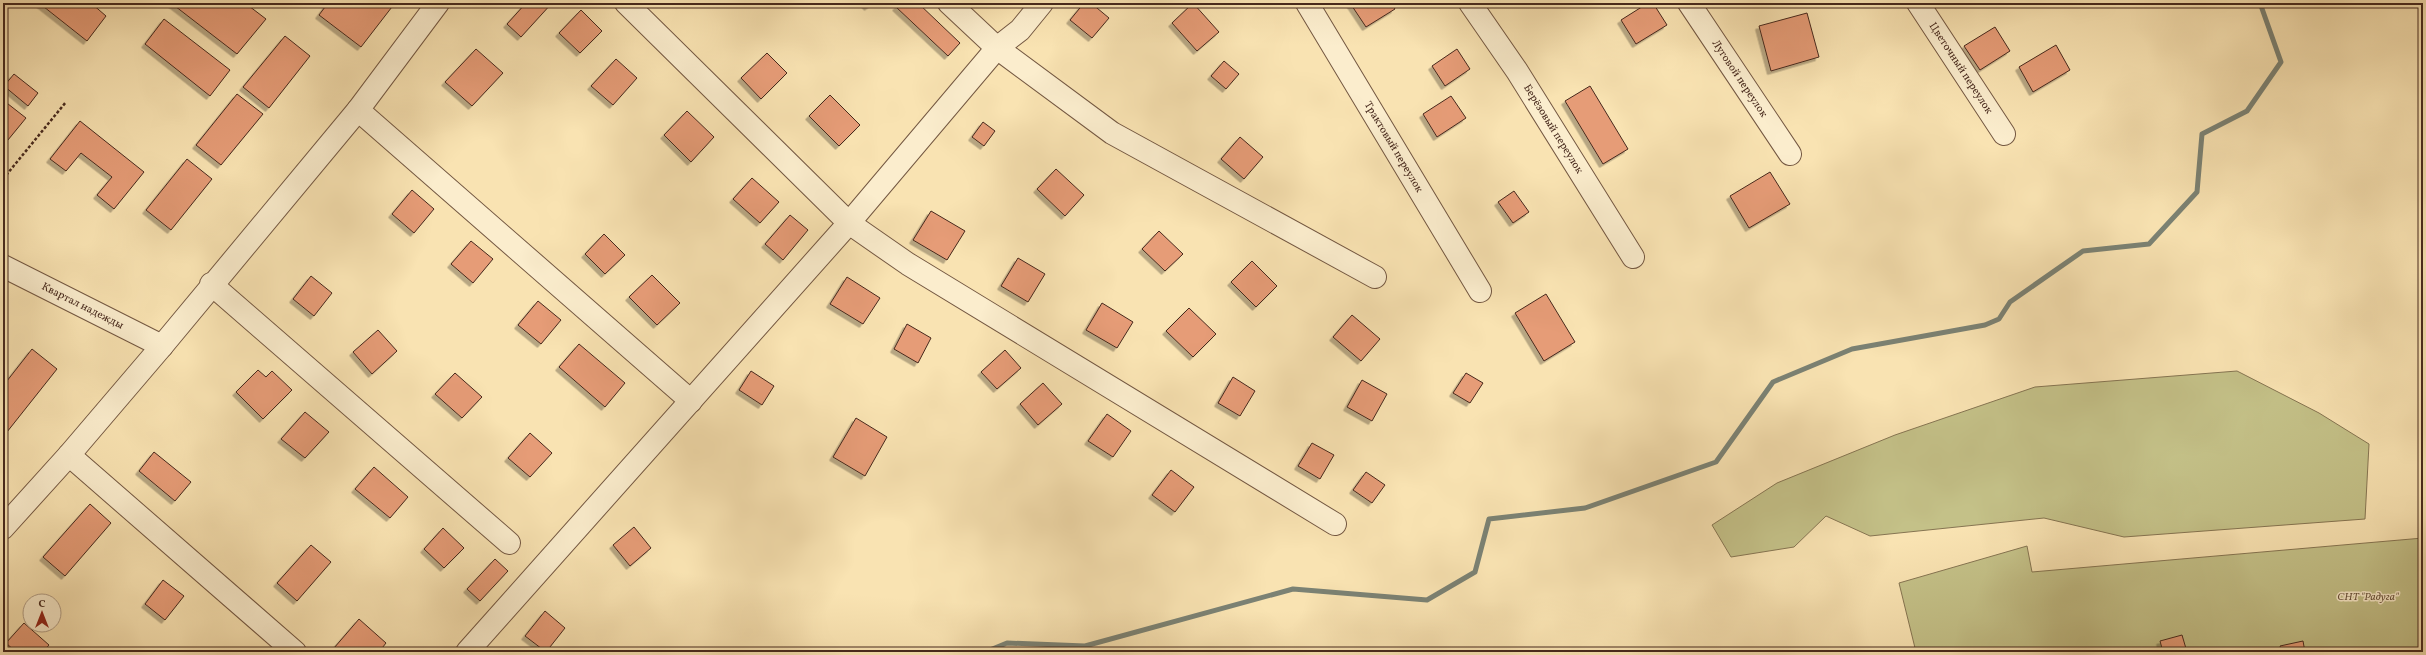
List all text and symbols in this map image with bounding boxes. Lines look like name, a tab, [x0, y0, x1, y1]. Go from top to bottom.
street label: Цветочный переулок	[1925, 20, 1996, 117]
street label: Луговой переулок	[1708, 37, 1771, 120]
street label: Берёзовый переулок	[1520, 81, 1587, 177]
street label: Трактовый переулок	[1360, 99, 1427, 195]
street label: Квартал надежды	[39, 279, 126, 333]
park label: СНТ "Радуга"	[2337, 590, 2399, 605]
north arrow	[22, 593, 62, 633]
text: С	[38, 597, 46, 612]

